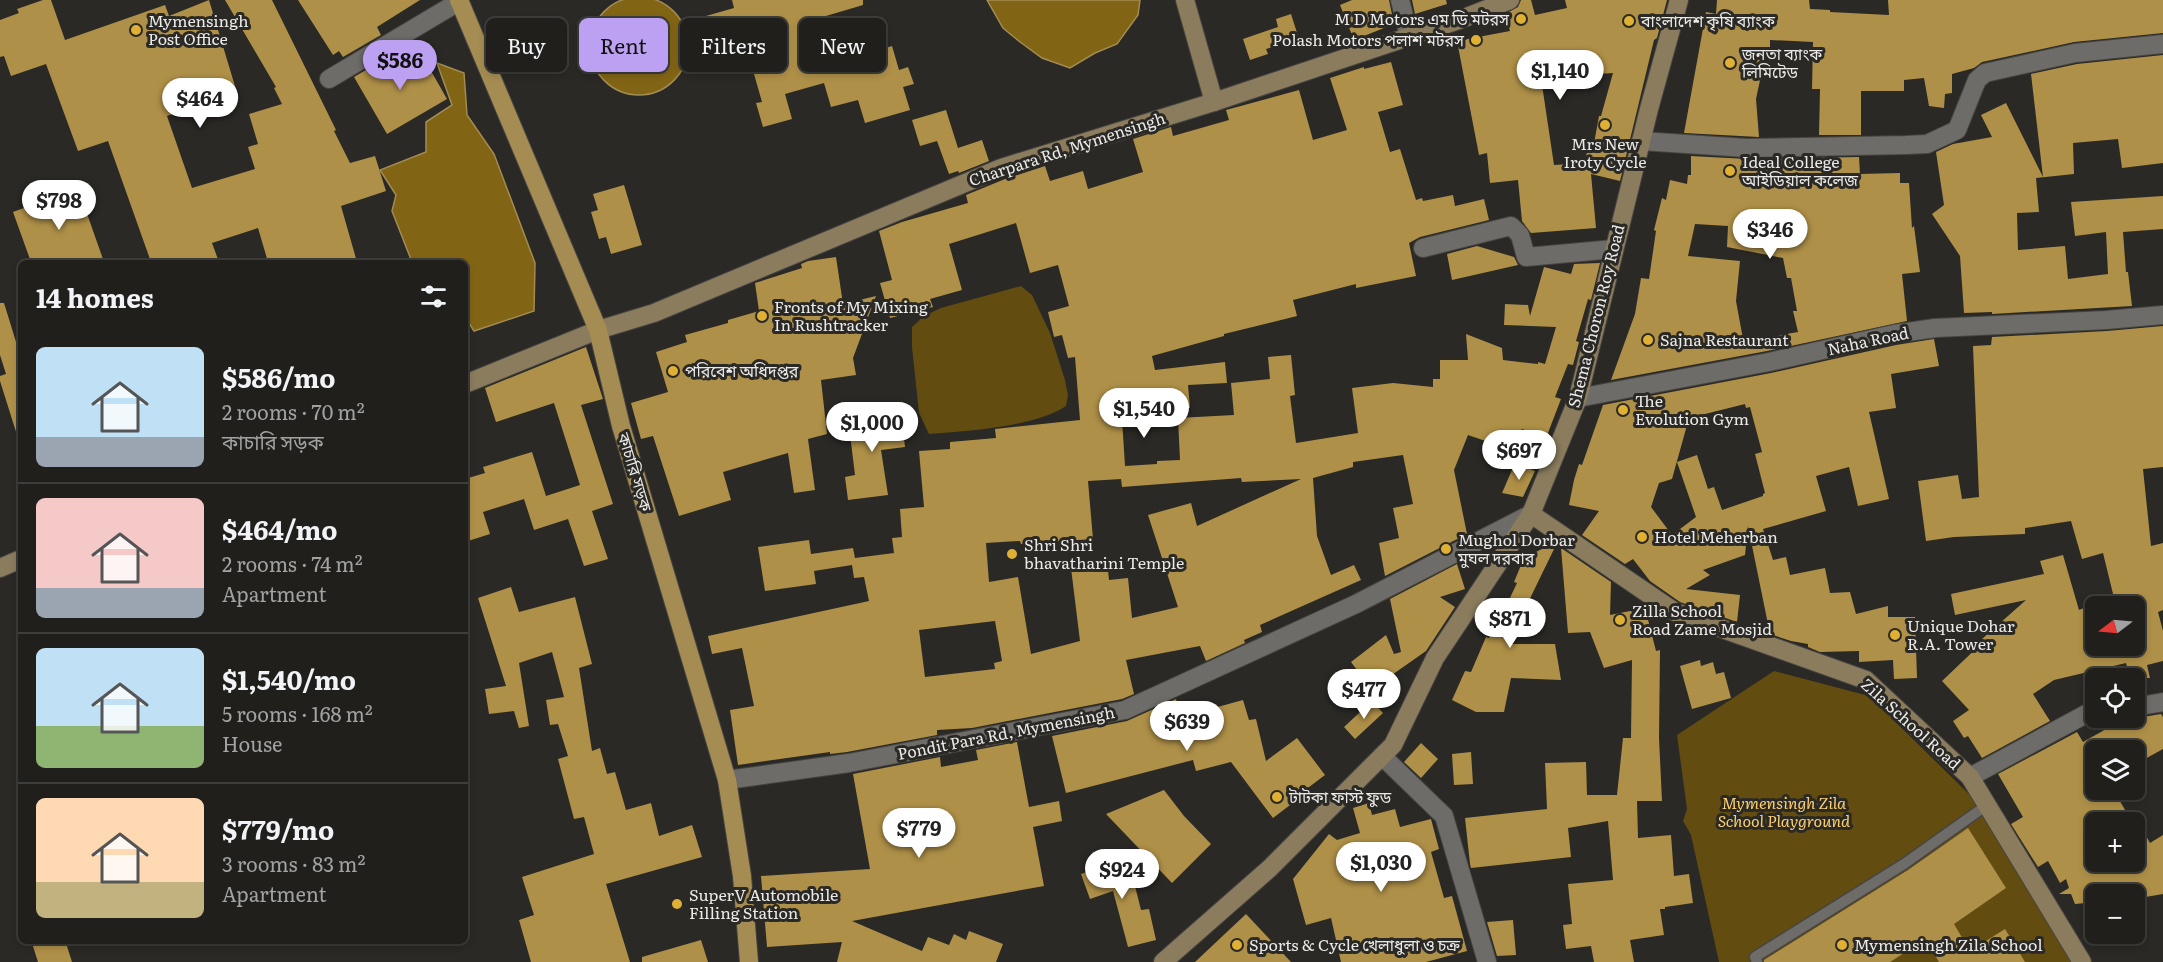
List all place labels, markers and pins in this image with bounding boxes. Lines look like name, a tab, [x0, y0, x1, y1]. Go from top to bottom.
place label: M D Motors এম ডি মটরস	[1334, 6, 1510, 30]
place label: Mymensingh Post Office	[148, 8, 249, 50]
place label: বাংলাদেশ কৃষি ব্যাংক	[1640, 8, 1776, 32]
marker: M D Motors এম ডি মটরস	[1514, 12, 1528, 26]
marker: বাংলাদেশ কৃষি ব্যাংক	[1622, 14, 1636, 28]
marker: Mymensingh Post Office	[129, 23, 143, 37]
place label: Polash Motors পলাশ মটরস	[1272, 27, 1465, 51]
marker: Polash Motors পলাশ মটরস	[1469, 33, 1483, 47]
pin: $586	[364, 40, 436, 91]
place label: জনতা ব্যাংক লিমিটেড	[1741, 41, 1823, 83]
pin: $1,140	[1511, 50, 1609, 101]
marker: জনতা ব্যাংক লিমিটেড	[1723, 56, 1737, 70]
pin: $464	[164, 78, 236, 129]
marker: Mrs New Iroty Cycle	[1598, 118, 1612, 132]
place label: Mrs New Iroty Cycle	[1563, 131, 1647, 173]
place label: Ideal College আইডিয়াল কলেজ	[1741, 149, 1858, 191]
marker: Ideal College আইডিয়াল কলেজ	[1723, 164, 1737, 178]
pin: $798	[23, 180, 95, 231]
pin: $346	[1734, 209, 1806, 260]
place label: Fronts of My Mixing In Rushtracker	[774, 294, 928, 336]
marker: Fronts of My Mixing In Rushtracker	[755, 309, 769, 323]
place label: Sajna Restaurant	[1660, 327, 1789, 351]
marker: Sajna Restaurant	[1641, 333, 1655, 347]
place label: পরিবেশ অধিদপ্তর	[685, 358, 799, 382]
marker: পরিবেশ অধিদপ্তর	[666, 364, 680, 378]
pin: $1,540	[1095, 388, 1193, 439]
place label: The Evolution Gym	[1635, 388, 1750, 430]
pin: $1,000	[823, 402, 921, 453]
marker: The Evolution Gym	[1616, 403, 1630, 417]
pin: $697	[1483, 430, 1555, 481]
place label: Hotel Meherban	[1654, 524, 1778, 548]
place label: Mughol Dorbar মুঘল দরবার	[1457, 527, 1575, 569]
marker: Hotel Meherban	[1635, 530, 1649, 544]
place label: Shri Shri bhavatharini Temple	[1024, 532, 1184, 574]
marker: Mughol Dorbar মুঘল দরবার	[1439, 542, 1453, 556]
marker: Shri Shri bhavatharini Temple	[1005, 547, 1019, 561]
pin: $871	[1474, 598, 1546, 649]
place label: Zilla School Road Zame Mosjid	[1632, 598, 1772, 640]
marker: Zilla School Road Zame Mosjid	[1613, 613, 1627, 627]
place label: Unique Dohar R.A. Tower	[1907, 613, 2015, 655]
marker: Unique Dohar R.A. Tower	[1888, 628, 1902, 642]
pin: $477	[1328, 669, 1400, 720]
pin: $639	[1151, 701, 1223, 752]
place label: টাটকা ফাস্ট ফুড	[1288, 784, 1392, 808]
marker: টাটকা ফাস্ট ফুড	[1270, 790, 1284, 804]
pin: $779	[883, 808, 955, 859]
pin: $1,030	[1332, 842, 1430, 893]
pin: $924	[1086, 849, 1158, 900]
place label: SuperV Automobile Filling Station	[689, 882, 838, 924]
marker: SuperV Automobile Filling Station	[670, 897, 684, 911]
place label: Sports & Cycle খেলাধুলা ও চক্র	[1249, 932, 1461, 956]
place label: Mymensingh Zila School	[1854, 932, 2043, 956]
marker: Sports & Cycle খেলাধুলা ও চক্র	[1230, 938, 1244, 952]
marker: Mymensingh Zila School	[1835, 938, 1849, 952]

